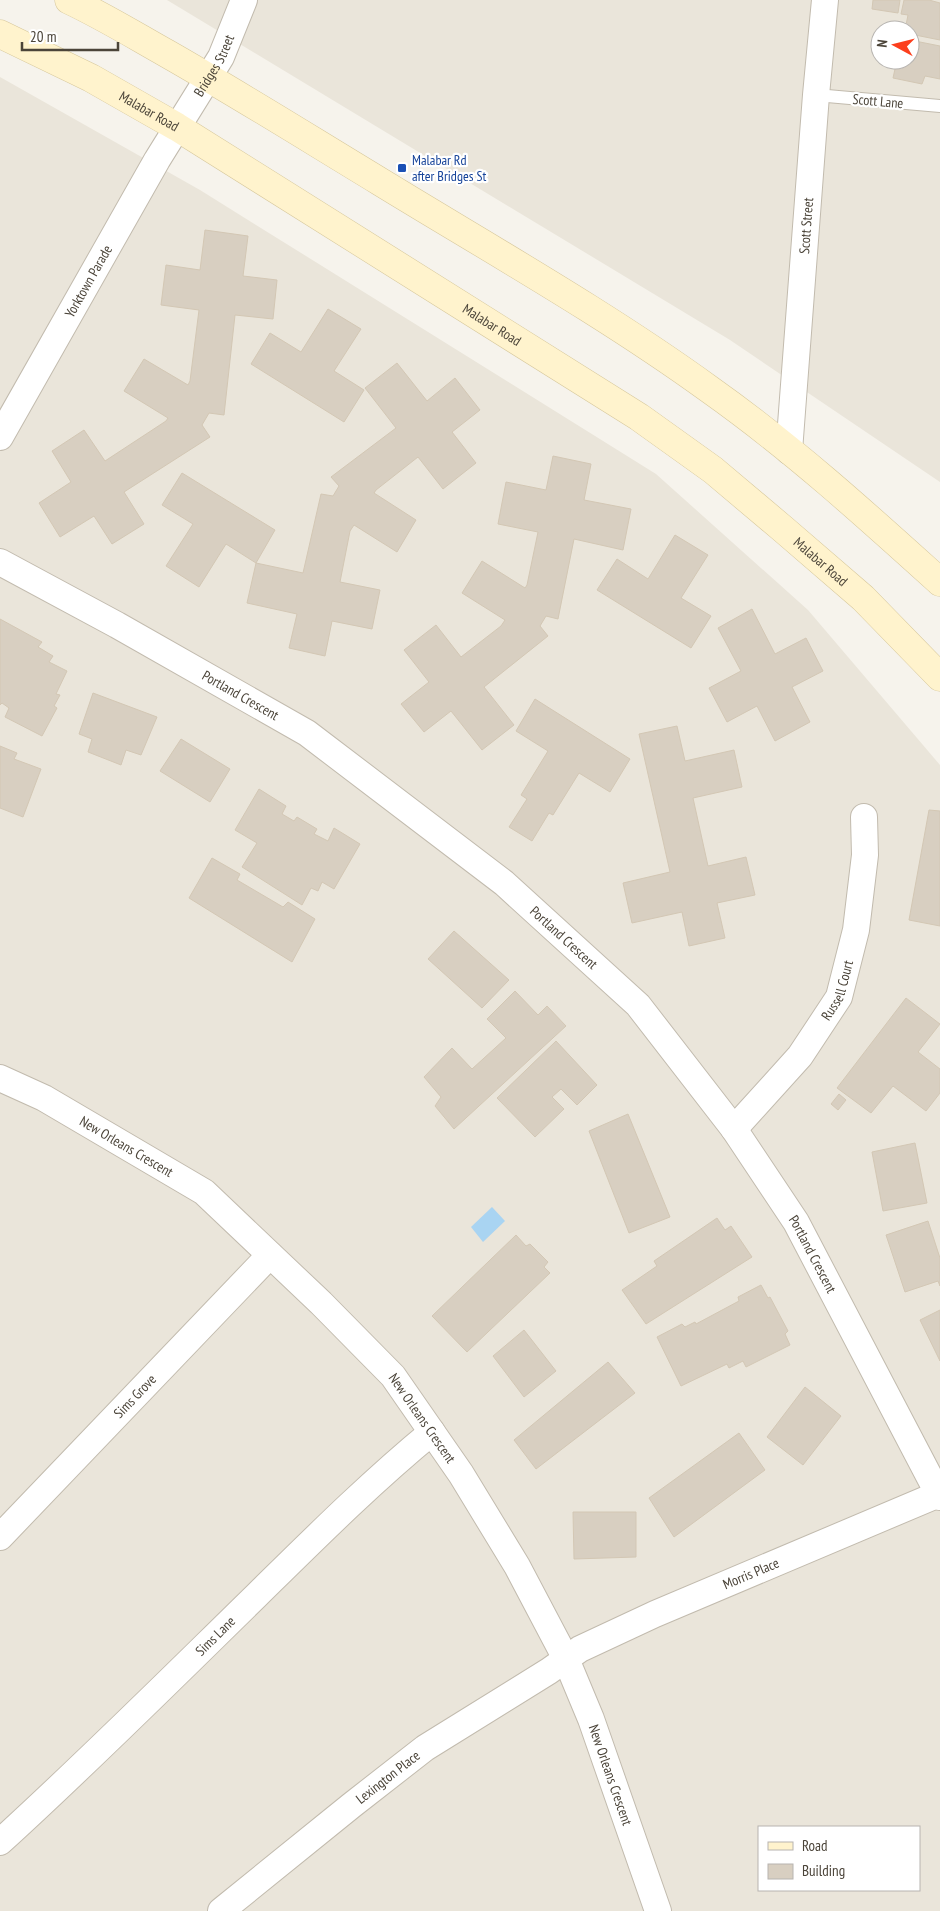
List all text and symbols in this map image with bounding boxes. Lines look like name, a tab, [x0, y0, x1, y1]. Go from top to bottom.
scale bar	[22, 20, 119, 52]
north arrow	[870, 20, 920, 70]
text: 20 m	[30, 27, 56, 46]
street label: Bridges Street	[190, 32, 238, 100]
text: N	[873, 39, 891, 48]
street label: Malabar Road	[116, 87, 182, 135]
street label: Scott Lane	[852, 90, 904, 112]
place label: Malabar Rd after Bridges St	[412, 151, 486, 185]
marker: Malabar Rd after Bridges St	[396, 162, 408, 174]
street label: Scott Street	[795, 197, 817, 255]
street label: Yorktown Parade	[61, 242, 116, 321]
street label: Malabar Road	[459, 300, 525, 350]
street label: Malabar Road	[790, 533, 852, 590]
street label: Portland Crescent	[199, 666, 282, 724]
street label: Portland Crescent	[526, 902, 602, 973]
street label: Russell Court	[817, 958, 857, 1024]
street label: New Orleans Crescent	[76, 1112, 177, 1181]
street label: Portland Crescent	[785, 1212, 841, 1296]
street label: Sims Grove	[110, 1370, 160, 1422]
street label: New Orleans Crescent	[385, 1370, 460, 1467]
street label: Morris Place	[720, 1554, 782, 1593]
street label: Sims Lane	[191, 1612, 239, 1660]
street label: New Orleans Crescent	[585, 1722, 636, 1828]
street label: Lexington Place	[352, 1746, 424, 1808]
legend	[758, 1826, 920, 1891]
text: Road	[802, 1836, 828, 1855]
text: Building	[802, 1861, 845, 1880]

